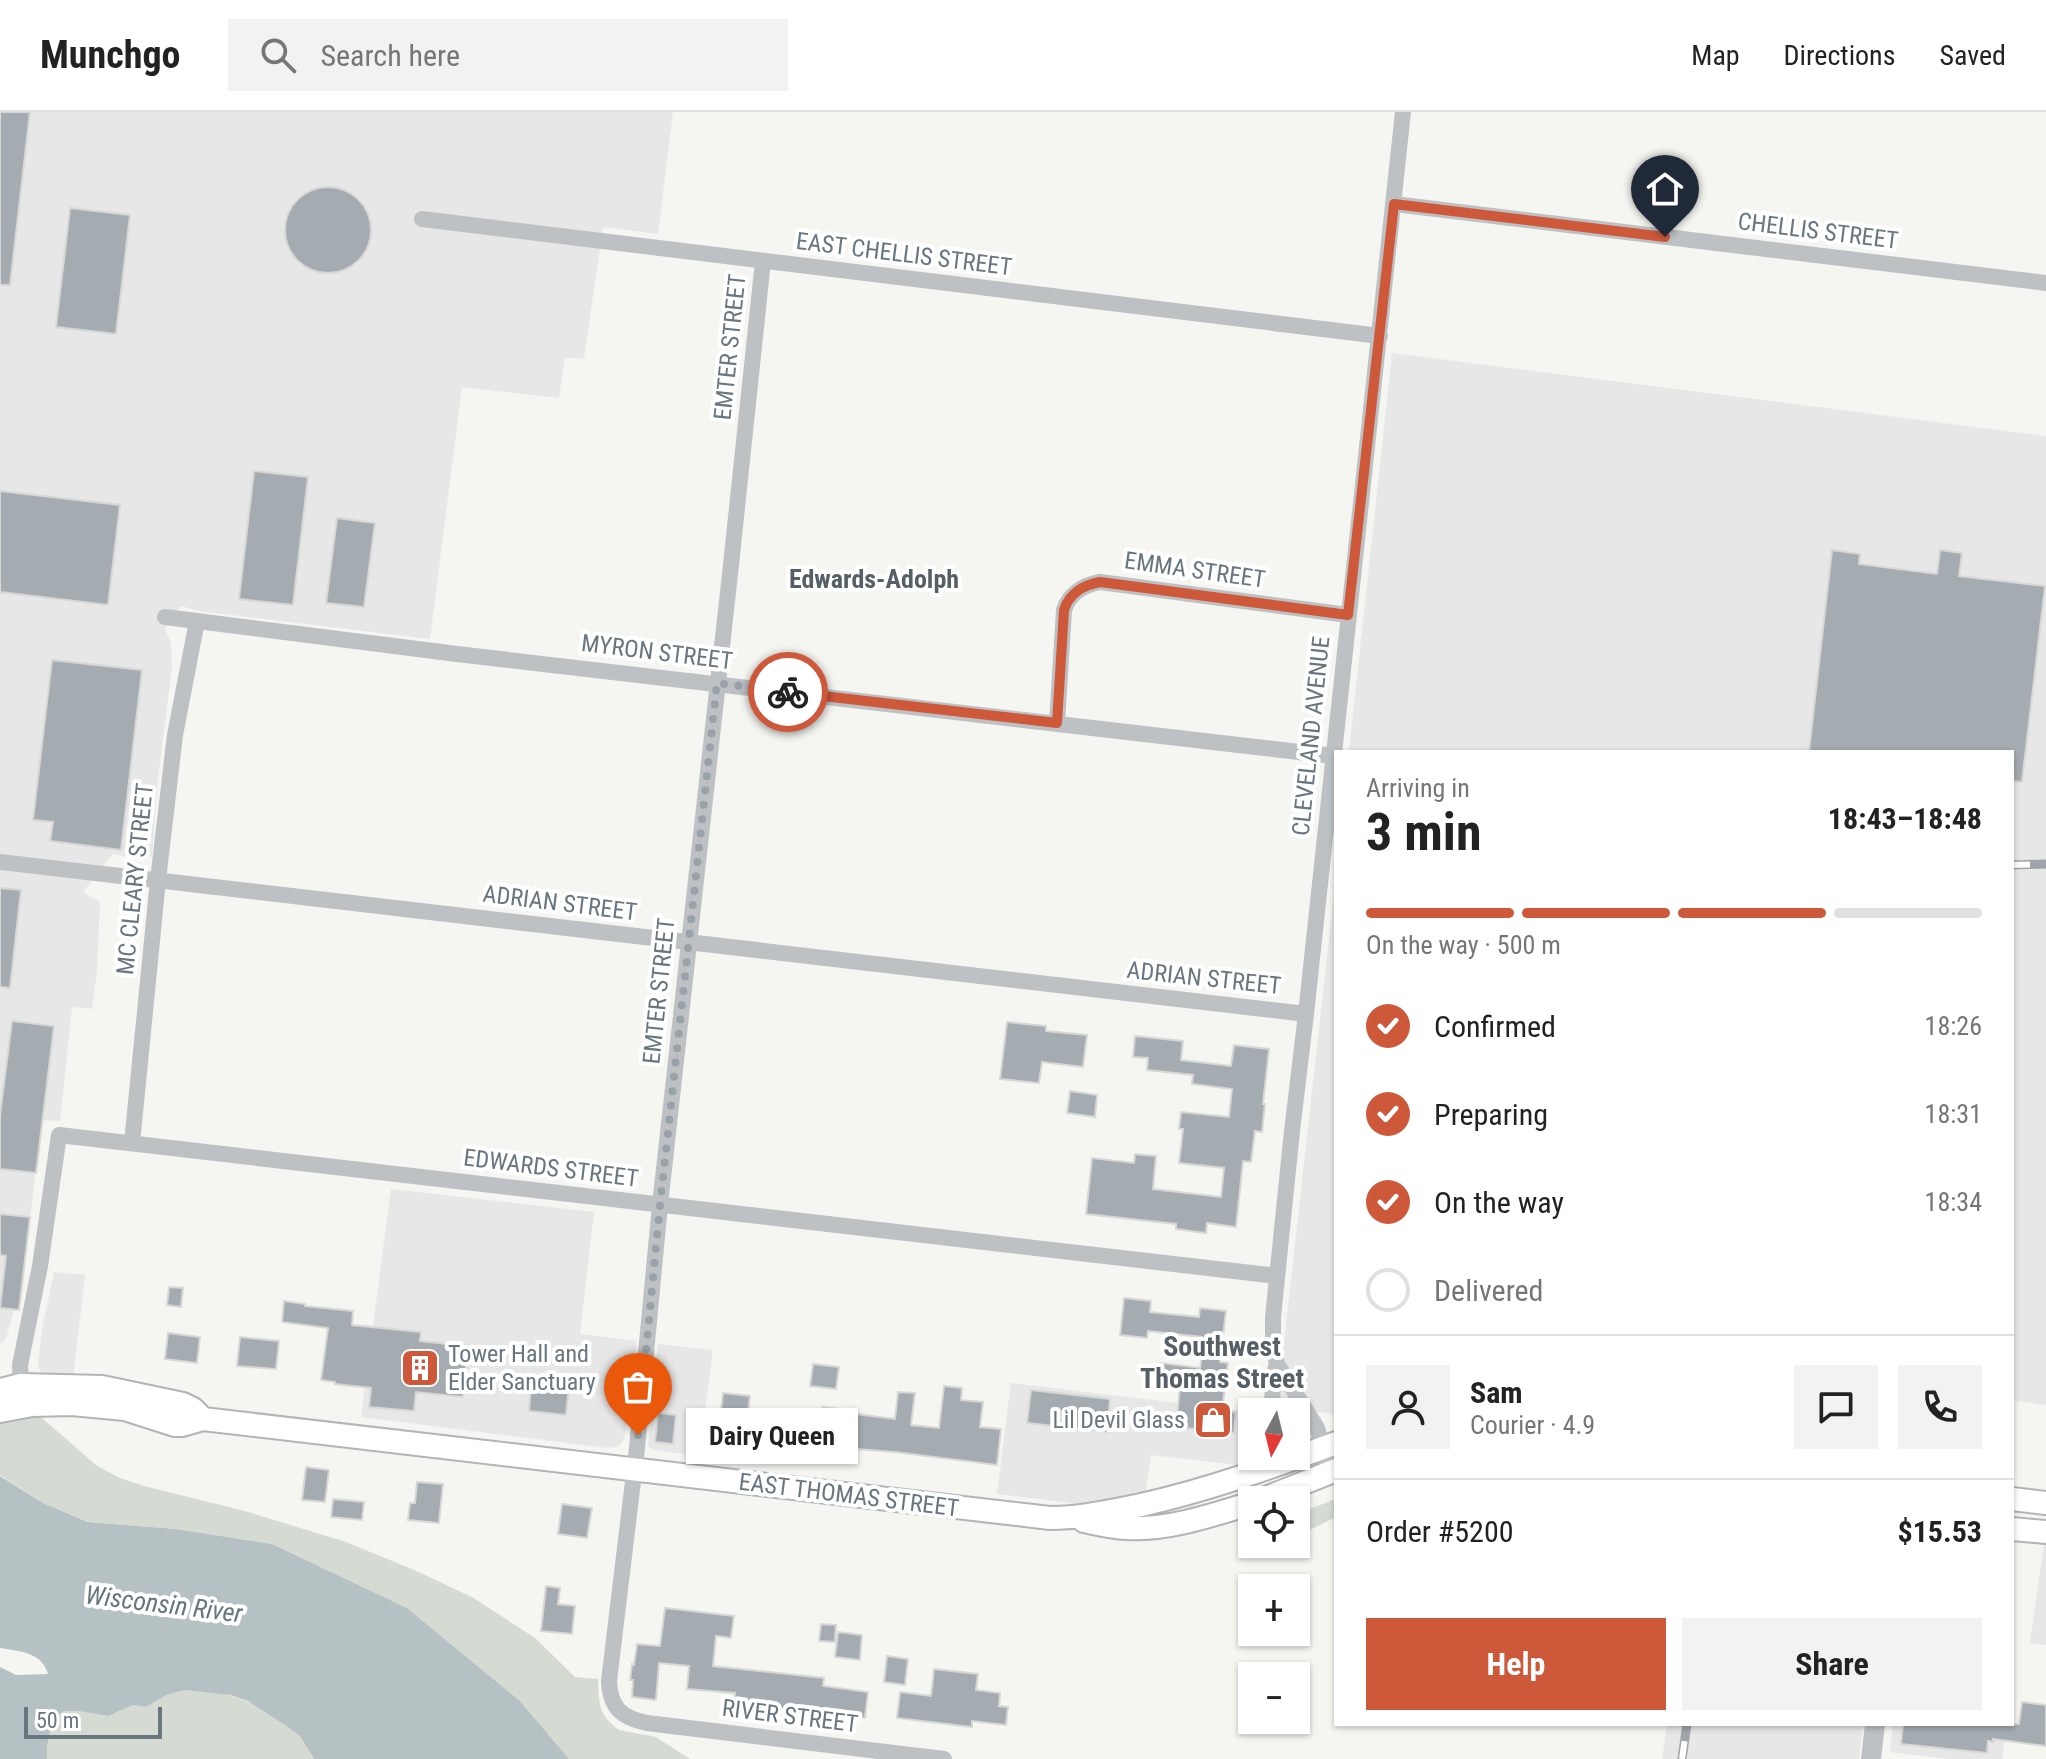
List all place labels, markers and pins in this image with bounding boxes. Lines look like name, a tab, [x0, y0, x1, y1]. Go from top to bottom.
pin	[1631, 155, 1699, 237]
place label: Tower Hall and Elder Sanctuary	[448, 1340, 596, 1396]
building icon: Tower Hall and Elder Sanctuary	[399, 1347, 441, 1389]
pin	[604, 1353, 672, 1435]
shop icon: Lil Devil Glass	[1192, 1399, 1234, 1441]
place label: Lil Devil Glass	[1052, 1406, 1185, 1434]
callout: Dairy Queen	[686, 1407, 858, 1463]

